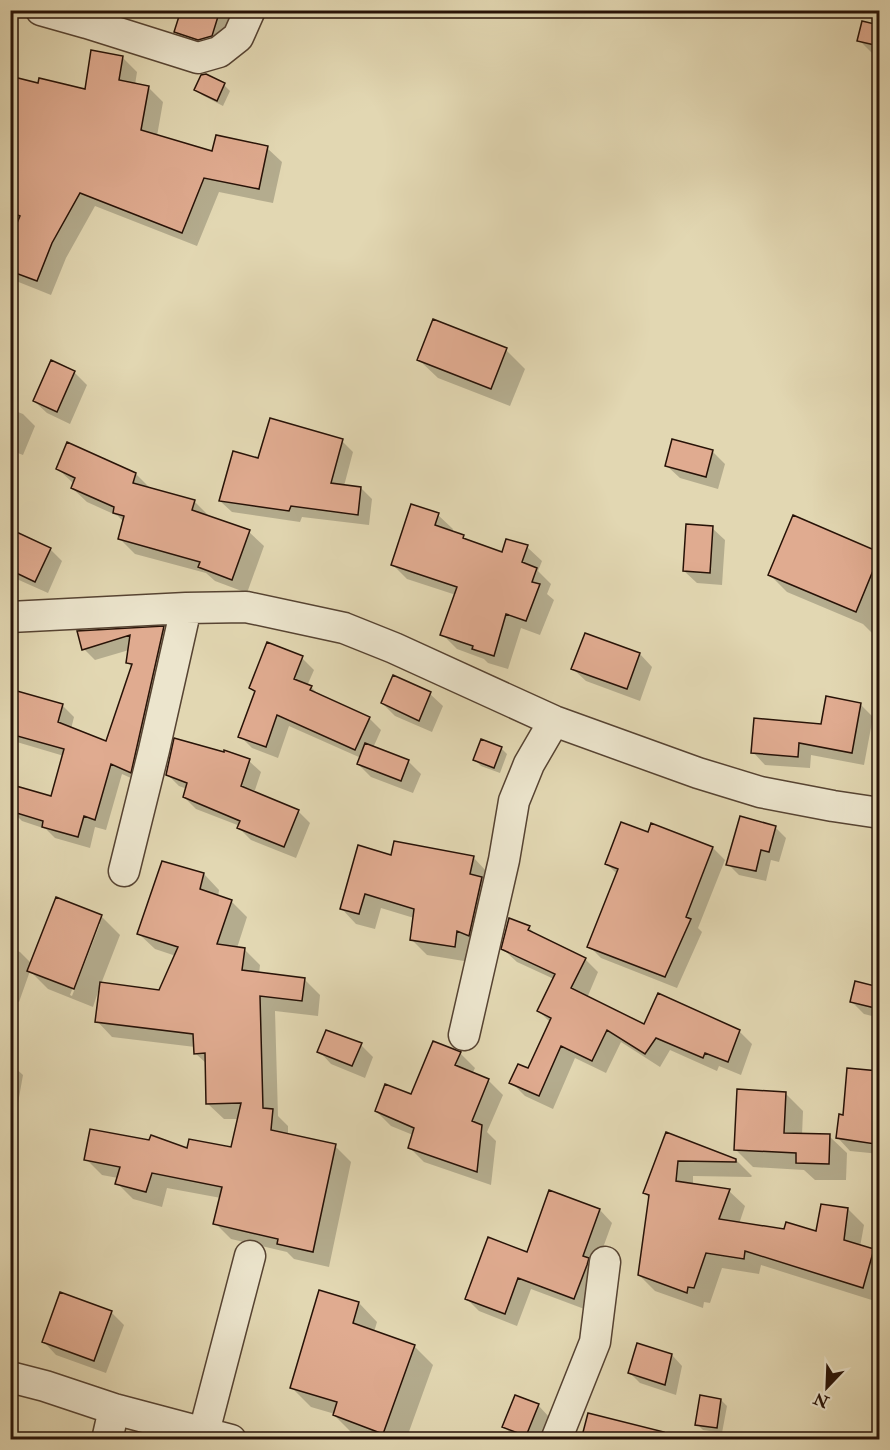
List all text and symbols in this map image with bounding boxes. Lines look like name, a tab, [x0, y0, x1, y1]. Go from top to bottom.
north arrow	[797, 1357, 857, 1417]
text: N	[810, 1388, 833, 1412]

